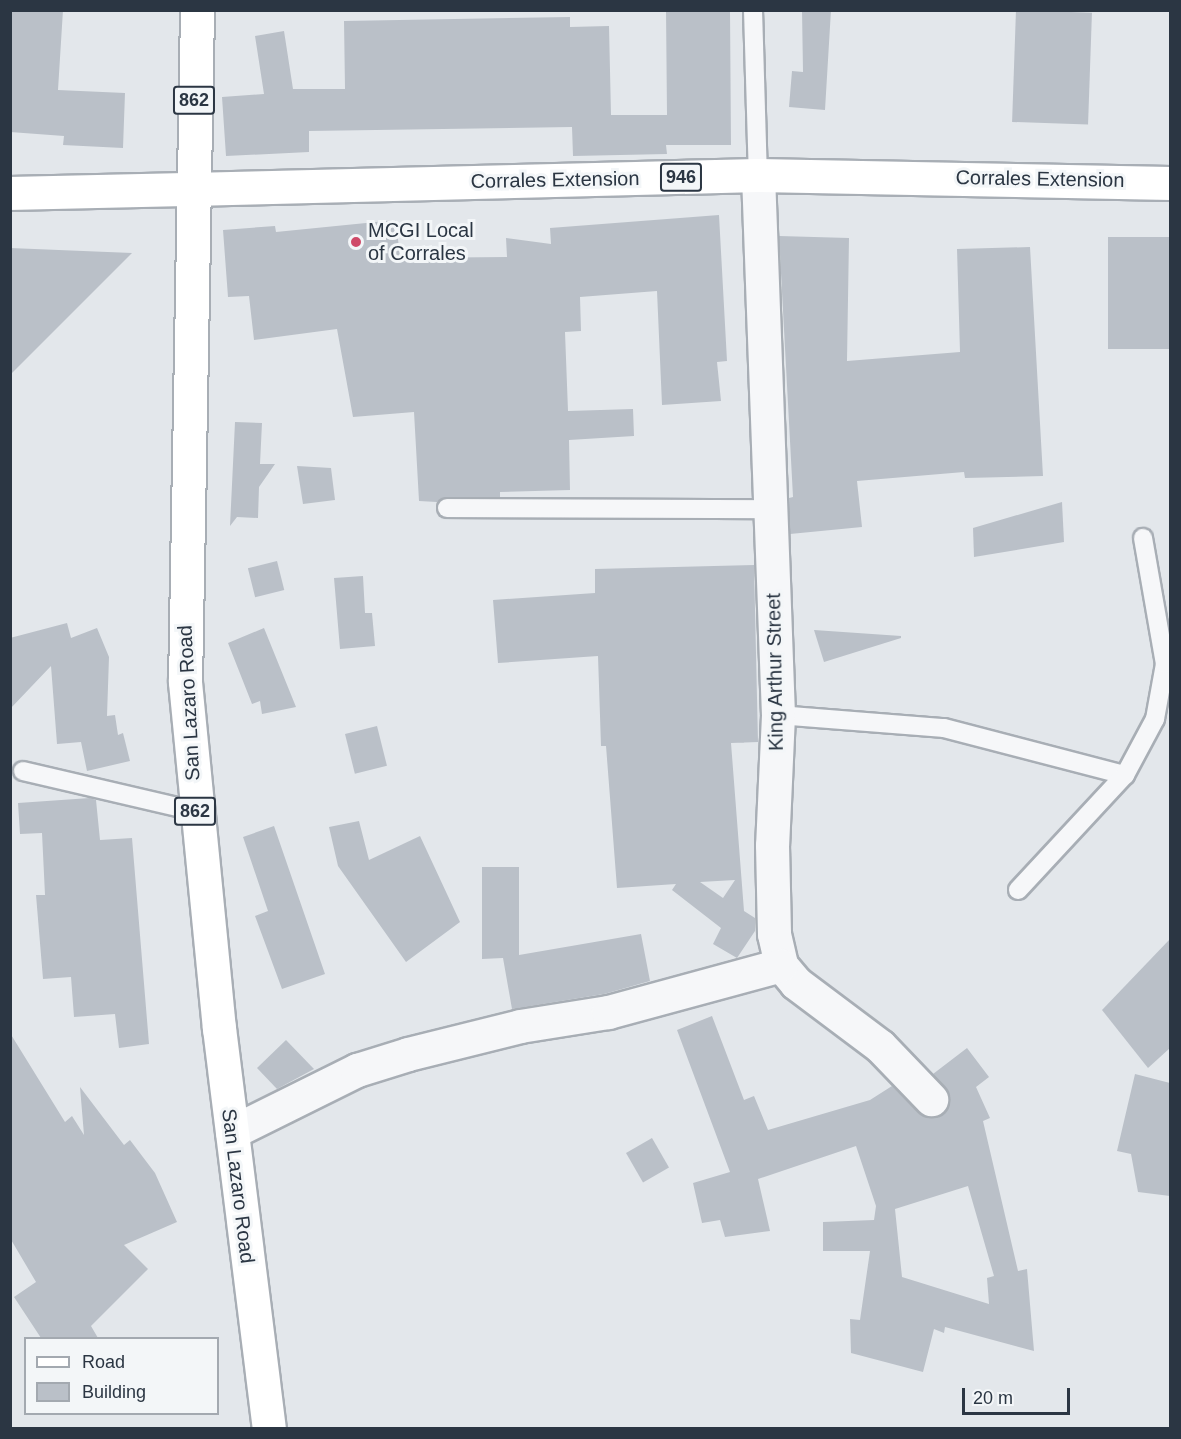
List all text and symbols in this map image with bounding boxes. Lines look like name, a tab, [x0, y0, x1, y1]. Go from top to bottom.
road number: 862	[172, 85, 216, 115]
road number: 946	[658, 162, 704, 192]
street label: Corrales Extension	[955, 166, 1125, 192]
street label: Corrales Extension	[470, 167, 640, 193]
place label: MCGI Local of Corrales	[368, 219, 474, 266]
marker: MCGI Local of Corrales	[349, 235, 363, 249]
street label: King Arthur Street	[762, 592, 788, 752]
street label: San Lazaro Road	[173, 625, 205, 781]
road number: 862	[172, 796, 218, 826]
street label: San Lazaro Road	[217, 1107, 259, 1265]
legend	[24, 1337, 219, 1415]
text: Road	[82, 1352, 125, 1372]
scale bar	[965, 1376, 1073, 1414]
text: Building	[82, 1382, 146, 1402]
text: 20 m	[973, 1388, 1013, 1408]

